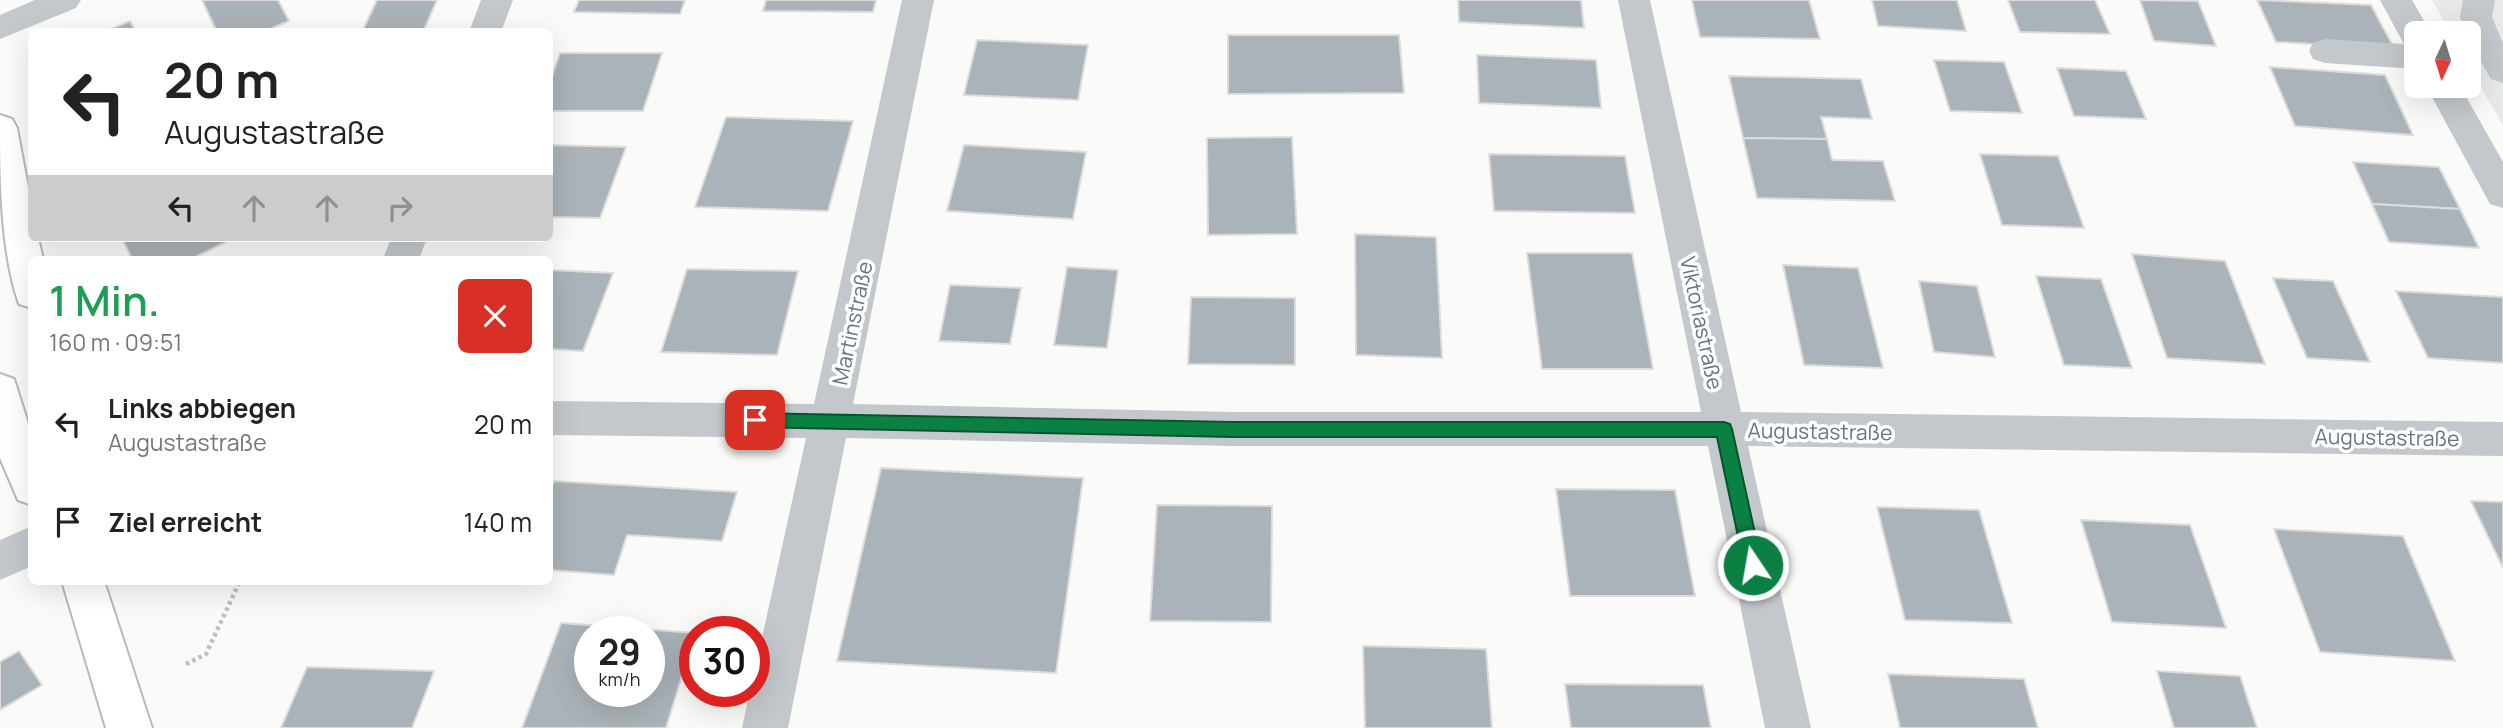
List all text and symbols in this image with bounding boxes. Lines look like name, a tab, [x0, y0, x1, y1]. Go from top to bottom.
north arrow	[2404, 21, 2482, 98]
map controls	[2404, 21, 2481, 98]
text: 20 m	[164, 46, 279, 113]
icon: left	[49, 56, 140, 147]
text: Augustastraße	[164, 110, 385, 154]
icon: left	[162, 189, 200, 227]
icon: ahead	[235, 189, 273, 227]
icon: ahead	[308, 189, 346, 227]
icon: right	[381, 189, 419, 227]
street label: Viktoriastraße	[1674, 254, 1730, 392]
street label: Martinstraße	[825, 259, 879, 387]
text: 1 Min.	[49, 271, 160, 329]
button: close	[458, 279, 532, 353]
text: 160 m · 09:51	[49, 326, 182, 358]
text: Links abbiegen	[108, 390, 296, 426]
pin	[725, 390, 785, 450]
icon: arrive	[736, 401, 774, 439]
icon: left	[49, 405, 87, 443]
text: 20 m	[474, 406, 532, 442]
street label: Augustastraße	[1747, 416, 1893, 446]
street label: Augustastraße	[2314, 422, 2460, 452]
text: Augustastraße	[108, 426, 267, 458]
icon: arrive	[49, 503, 87, 541]
text: Ziel erreicht	[108, 504, 262, 540]
text: 140 m	[463, 504, 532, 540]
position arrow	[1716, 528, 1790, 602]
speed limit sign: 30	[679, 616, 770, 707]
text: 29	[598, 628, 641, 676]
text: km/h	[599, 667, 640, 691]

